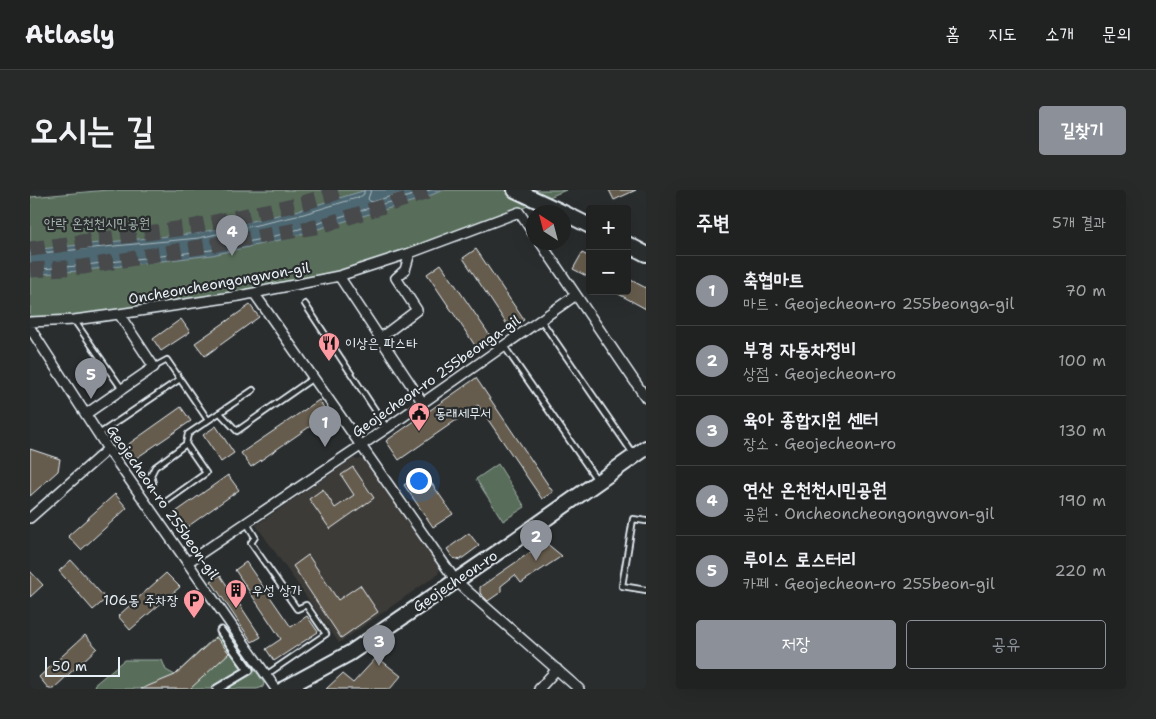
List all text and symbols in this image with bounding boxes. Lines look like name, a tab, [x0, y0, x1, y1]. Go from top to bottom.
text: Atlasly	[25, 19, 115, 51]
text: 홈	[946, 22, 960, 46]
text: 지도	[988, 22, 1017, 46]
text: 소개	[1045, 22, 1074, 46]
text: 문의	[1102, 22, 1131, 46]
text: 오시는 길	[30, 106, 155, 153]
button: 길찾기	[1039, 106, 1126, 155]
north arrow	[526, 205, 571, 250]
map controls	[586, 205, 631, 295]
button: +	[586, 205, 631, 250]
text: 주변	[696, 209, 730, 237]
text: 5개 결과	[1052, 212, 1106, 233]
park label: 안락 온천천시민공원	[44, 214, 150, 232]
pin: 4	[216, 215, 248, 256]
button: −	[586, 250, 631, 295]
street label: Oncheoncheongongwon-gil	[127, 258, 312, 308]
text: 축협마트	[743, 267, 804, 292]
text: 1	[708, 280, 716, 301]
text: 70 m	[1065, 280, 1106, 301]
text: 마트 · Geojecheon-ro 255beonga-gil	[743, 293, 1014, 314]
street label: Geojecheon-ro 255beonga-gil	[348, 310, 524, 441]
restaurant icon: 이상은 파스타	[317, 331, 341, 362]
place label: 이상은 파스타	[345, 334, 418, 352]
text: 부경 자동차정비	[743, 337, 857, 362]
text: 2	[706, 350, 718, 371]
text: 100 m	[1058, 350, 1106, 371]
pin: 5	[75, 358, 107, 399]
text: 상점 · Geojecheon-ro	[743, 363, 896, 384]
public building icon: 동래세무서	[407, 401, 431, 432]
place label: 동래세무서	[435, 404, 491, 422]
pin: 1	[309, 406, 341, 447]
text: 육아 종합지원 센터	[743, 407, 878, 432]
text: 3	[706, 420, 718, 441]
text: 130 m	[1059, 420, 1106, 441]
street label: Geojecheon-ro 255beon-gil	[103, 421, 224, 583]
text: 장소 · Geojecheon-ro	[743, 433, 896, 454]
your location	[406, 468, 432, 494]
text: 연산 온천천시민공원	[743, 477, 887, 502]
text: 4	[706, 490, 718, 511]
text: 190 m	[1059, 490, 1106, 511]
text: 공원 · Oncheoncheongongwon-gil	[743, 503, 994, 524]
pin: 2	[520, 520, 552, 561]
street label: Geojecheon-ro	[409, 546, 501, 616]
text: 루이스 로스터리	[743, 547, 857, 572]
text: 5	[707, 560, 717, 581]
text: 220 m	[1054, 560, 1106, 581]
text: 카페 · Geojecheon-ro 255beon-gil	[743, 573, 995, 594]
building icon: 우성 상가	[224, 578, 248, 609]
place label: 우성 상가	[252, 581, 303, 599]
parking icon: 106동 주차장	[182, 588, 206, 619]
place label: 106동 주차장	[103, 591, 179, 609]
button: 저장	[696, 620, 896, 669]
button: 공유	[906, 620, 1106, 669]
pin: 3	[363, 625, 395, 666]
scale bar	[45, 654, 120, 677]
text: 50 m	[52, 657, 87, 675]

